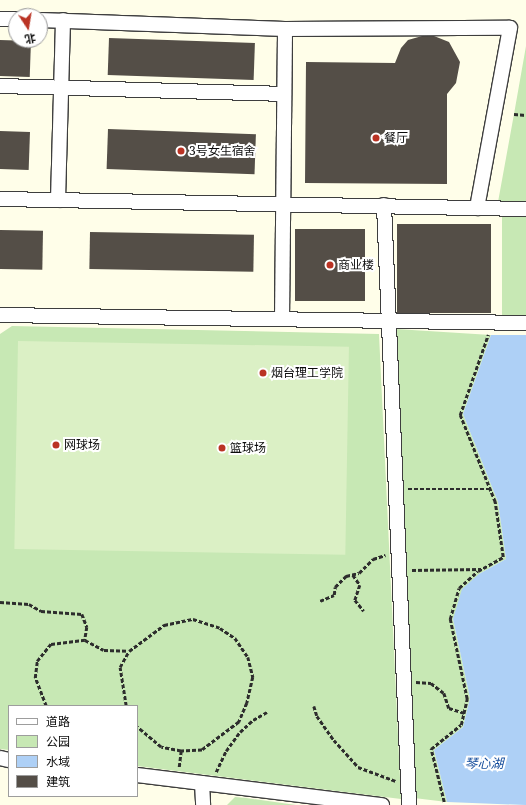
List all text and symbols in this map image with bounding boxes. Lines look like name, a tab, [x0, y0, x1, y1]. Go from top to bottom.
north arrow	[8, 8, 48, 48]
text: 北	[23, 31, 37, 48]
place label: 餐厅	[384, 131, 408, 145]
marker: 餐厅	[371, 133, 381, 143]
place label: 3号女生宿舍	[189, 144, 256, 158]
marker: 3号女生宿舍	[176, 146, 186, 156]
place label: 商业楼	[338, 258, 374, 272]
marker: 商业楼	[325, 260, 335, 270]
place label: 烟台理工学院	[271, 366, 343, 380]
marker: 烟台理工学院	[258, 368, 268, 378]
place label: 网球场	[64, 438, 100, 452]
marker: 网球场	[51, 440, 61, 450]
place label: 篮球场	[230, 441, 266, 455]
marker: 篮球场	[217, 443, 227, 453]
legend	[8, 705, 138, 797]
text: 道路	[46, 713, 70, 730]
text: 公园	[46, 733, 70, 750]
text: 水域	[46, 753, 70, 770]
water label: 琴心湖	[465, 755, 503, 771]
text: 建筑	[46, 773, 70, 790]

